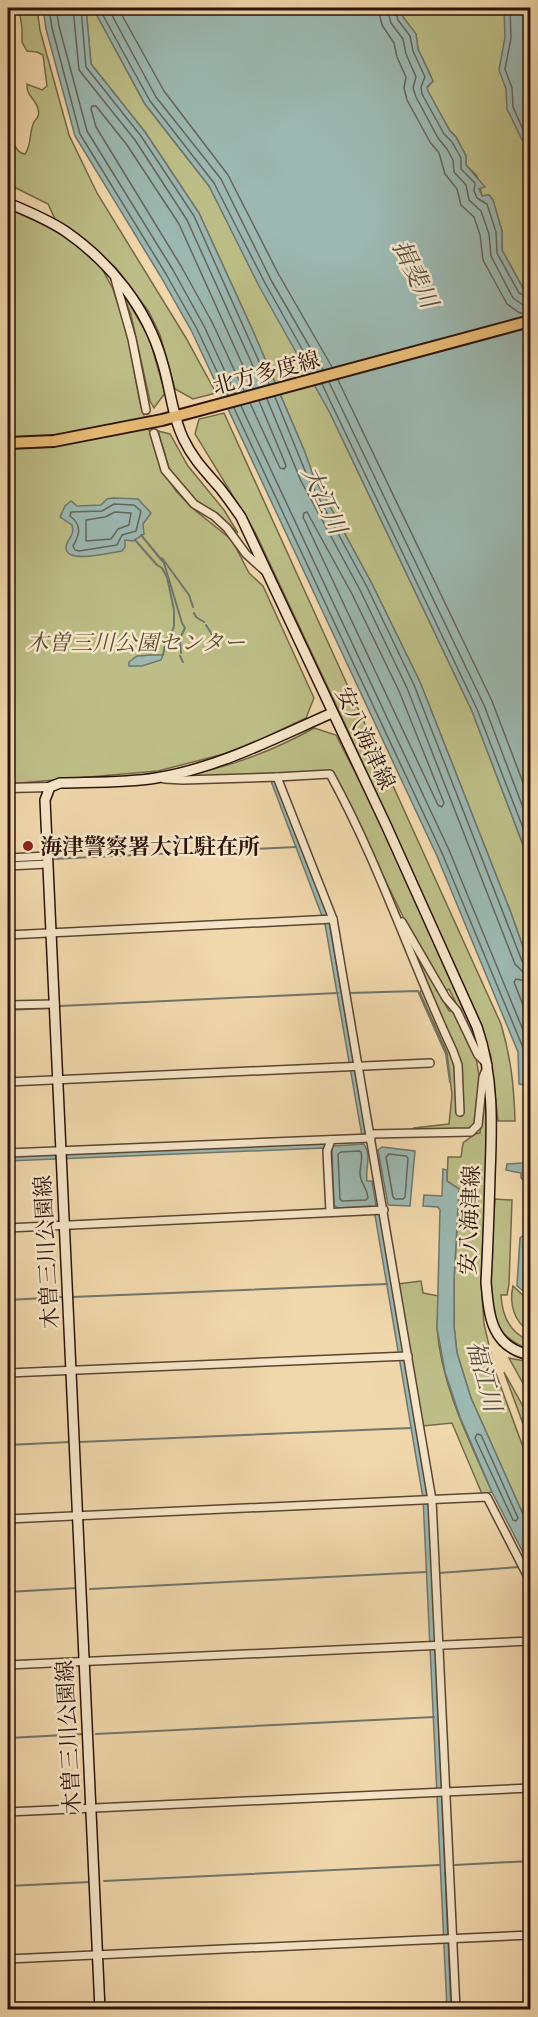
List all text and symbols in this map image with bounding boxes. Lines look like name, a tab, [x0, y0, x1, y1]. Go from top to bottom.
water label: 揖斐川	[382, 235, 446, 317]
street label: 北方多度線	[210, 345, 324, 405]
water label: 大江川	[292, 461, 354, 543]
park label: 木曽三川公園センター	[26, 629, 246, 661]
street label: 安八海津線	[326, 683, 401, 796]
place label: 海津警察署大江駐在所	[40, 833, 260, 865]
marker: 海津警察署大江駐在所	[21, 839, 35, 853]
street label: 安八海津線	[454, 1165, 490, 1276]
street label: 木曽三川公園線	[29, 1174, 69, 1330]
water label: 福江川	[456, 1337, 509, 1419]
street label: 木曽三川公園線	[51, 1659, 91, 1815]

